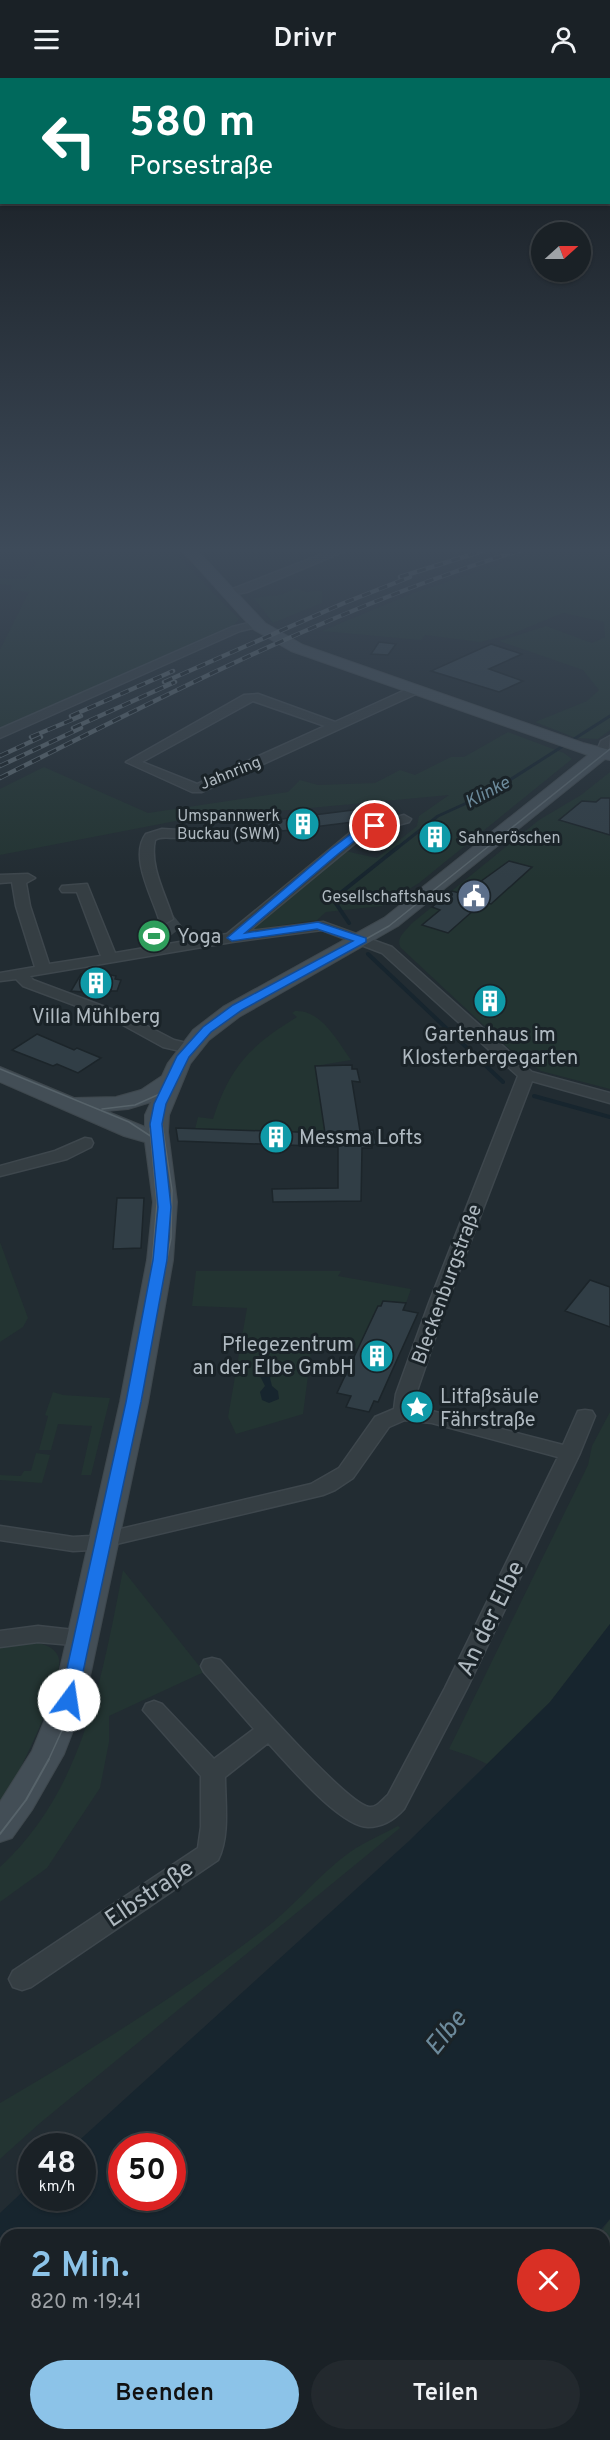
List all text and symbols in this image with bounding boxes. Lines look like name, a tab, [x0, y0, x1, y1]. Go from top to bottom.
text: Drivr	[273, 22, 337, 56]
icon: menu	[30, 23, 63, 56]
icon: person	[547, 23, 580, 56]
text: 580 m	[129, 98, 255, 151]
icon: left	[30, 102, 108, 180]
text: Porsestraße	[129, 150, 273, 184]
north arrow	[531, 222, 591, 282]
map controls	[531, 222, 591, 282]
street label: Jahnring	[197, 753, 264, 795]
water label: Klinke	[461, 772, 515, 815]
pin	[349, 800, 400, 851]
building icon: Umspannwerk Buckau (SWM)	[285, 806, 321, 842]
place label: Umspannwerk Buckau (SWM)	[177, 807, 280, 845]
icon: arrive	[358, 809, 391, 842]
building icon: Sahneröschen	[417, 819, 453, 855]
place label: Sahneröschen	[458, 829, 561, 849]
public building icon: Gesellschaftshaus	[456, 878, 492, 914]
place label: Gesellschaftshaus	[321, 888, 451, 908]
sports icon: Yoga	[136, 918, 172, 954]
place label: Yoga	[177, 925, 221, 951]
building icon: Villa Mühlberg	[78, 965, 114, 1001]
building icon: Gartenhaus im Klosterbergegarten	[472, 983, 508, 1019]
place label: Villa Mühlberg	[32, 1005, 160, 1031]
place label: Gartenhaus im Klosterbergegarten	[402, 1023, 578, 1072]
building icon: Messma Lofts	[258, 1119, 294, 1155]
place label: Messma Lofts	[299, 1126, 422, 1152]
street label: Bleckenburgstraße	[407, 1201, 489, 1368]
place label: Pflegezentrum an der Elbe GmbH	[192, 1333, 354, 1382]
building icon: Pflegezentrum an der Elbe GmbH	[359, 1338, 395, 1374]
place label: Litfaßsäule Fährstraße	[440, 1385, 539, 1434]
place icon: Litfaßsäule Fährstraße	[399, 1389, 435, 1425]
street label: An der Elbe	[451, 1556, 533, 1681]
position arrow	[37, 1668, 101, 1732]
street label: Elbstraße	[100, 1854, 200, 1935]
water label: Elbe	[419, 2004, 476, 2063]
speed limit sign: 50	[108, 2133, 186, 2211]
text: 48	[38, 2146, 76, 2183]
text: km/h	[39, 2178, 75, 2197]
text: 2 Min.	[30, 2244, 129, 2290]
button: close	[517, 2249, 580, 2312]
text: 820 m · 19:41	[30, 2290, 142, 2316]
button: Beenden	[30, 2360, 299, 2429]
button: Teilen	[311, 2360, 580, 2429]

